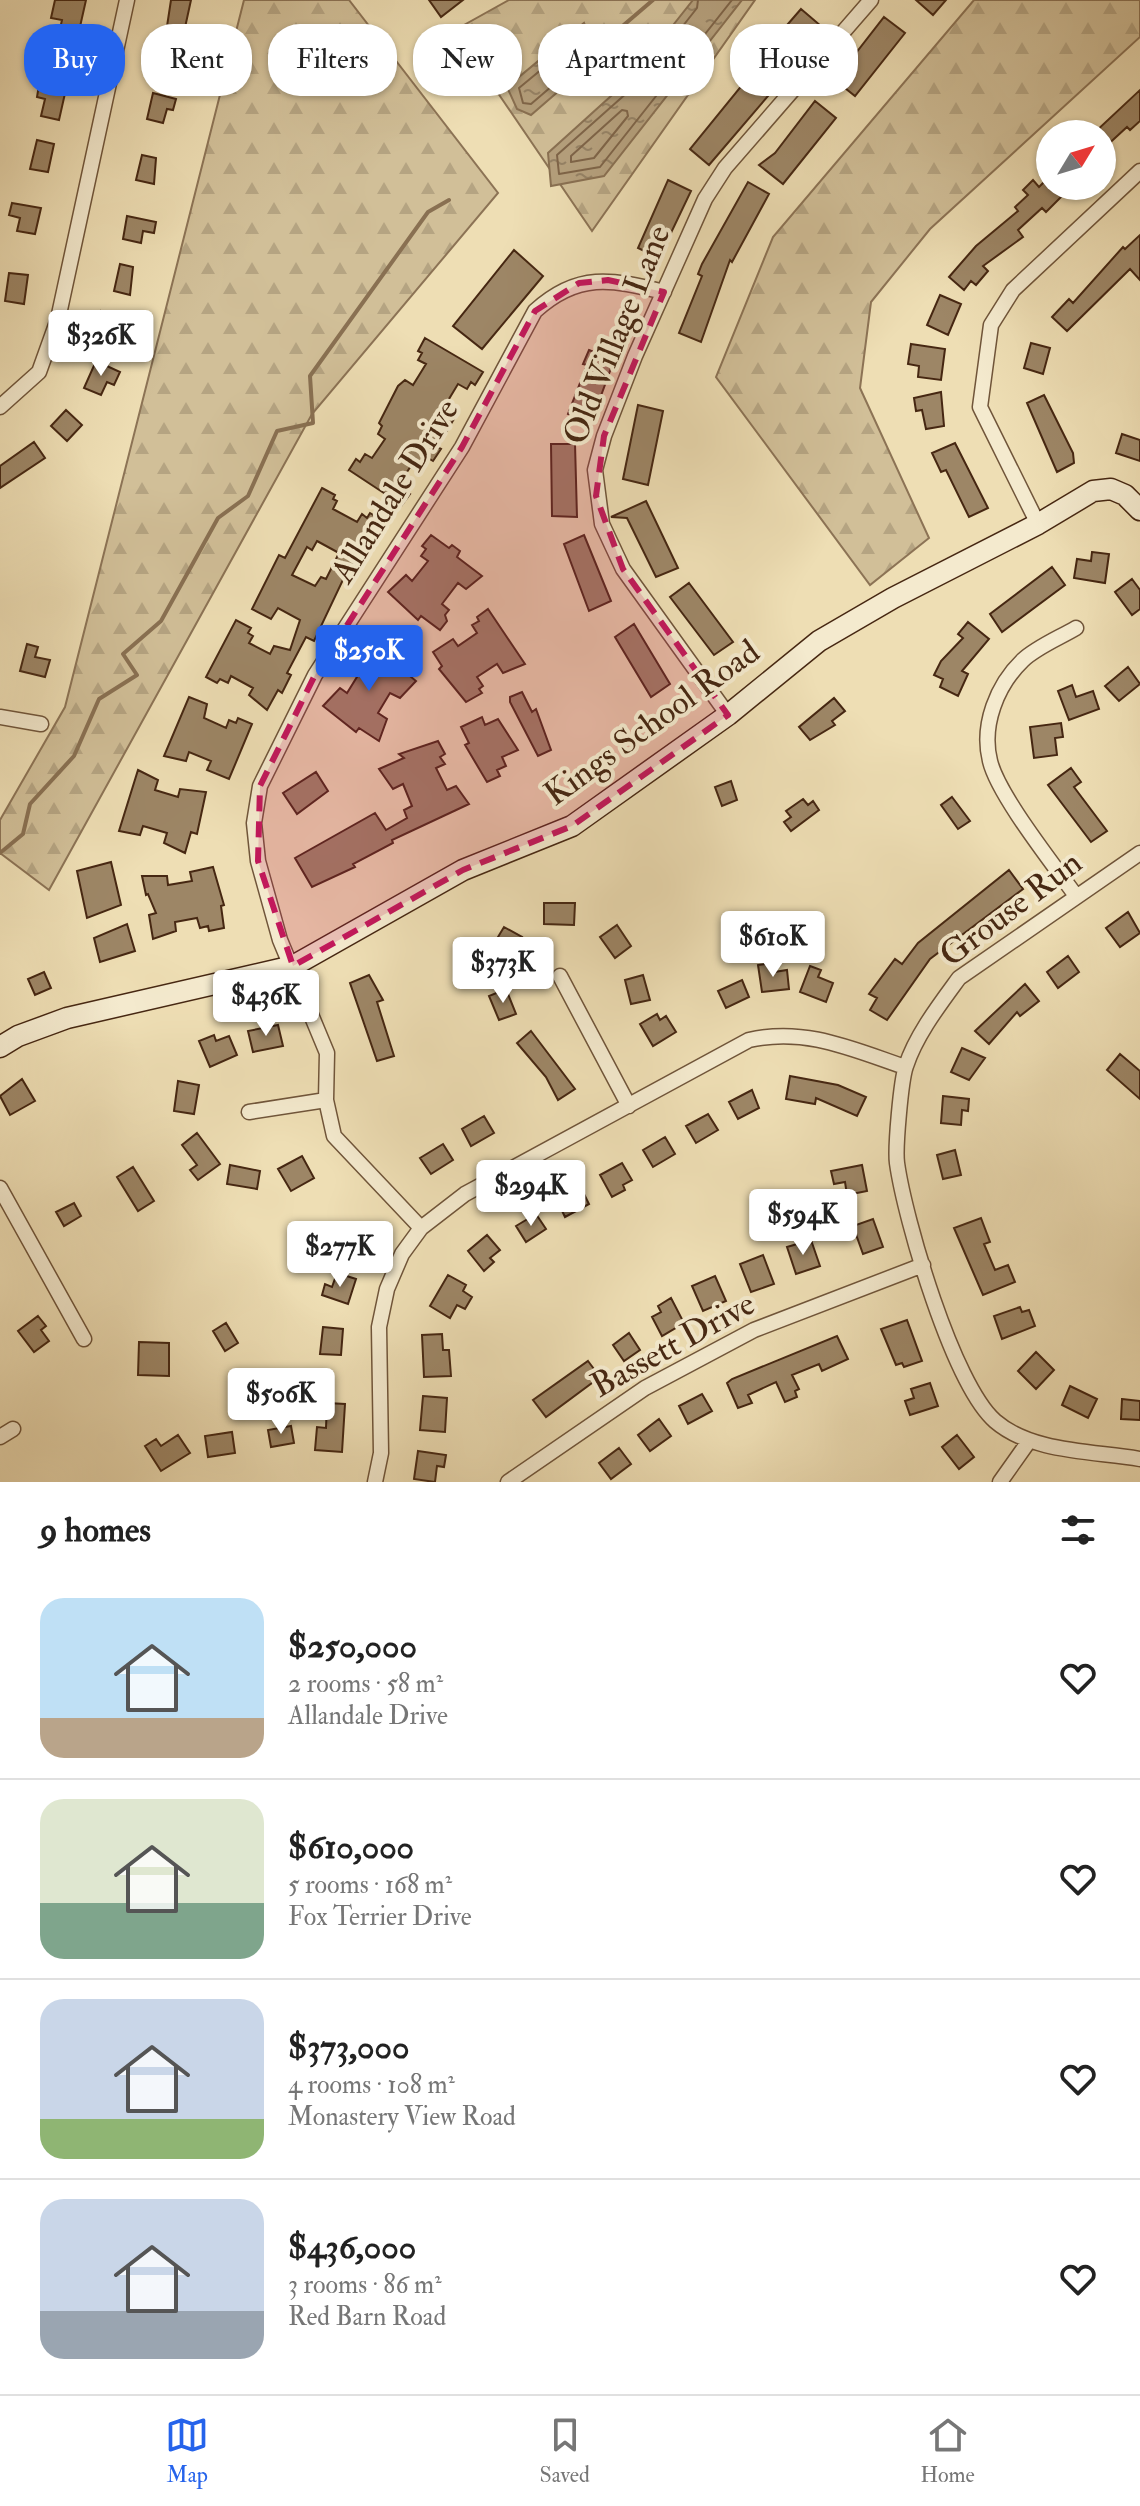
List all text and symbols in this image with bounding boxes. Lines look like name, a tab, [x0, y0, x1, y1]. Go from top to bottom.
chip: Buy	[24, 24, 125, 96]
chip: Rent	[141, 24, 252, 96]
chip: Filters	[268, 24, 397, 96]
chip: New	[413, 24, 522, 96]
chip: Apartment	[538, 24, 714, 96]
chip: House	[730, 24, 858, 96]
north arrow	[1036, 120, 1116, 200]
map controls	[1036, 120, 1116, 200]
street label: Old Village Lane	[553, 219, 681, 451]
pin: $326K	[45, 310, 157, 378]
text: $326K	[66, 320, 136, 352]
street label: Allandale Drive	[321, 391, 469, 592]
pin: $250K	[313, 625, 425, 693]
street label: Kings School Road	[536, 630, 768, 816]
text: $250K	[334, 635, 404, 667]
street label: Grouse Run	[931, 842, 1091, 976]
pin: $610K	[717, 911, 829, 979]
text: $610K	[739, 921, 807, 953]
pin: $373K	[447, 937, 559, 1005]
text: $373K	[471, 947, 535, 979]
pin: $436K	[210, 970, 322, 1038]
text: $436K	[231, 980, 301, 1012]
pin: $294K	[475, 1160, 587, 1228]
text: $294K	[494, 1170, 568, 1202]
pin: $594K	[747, 1189, 859, 1257]
text: $594K	[767, 1199, 839, 1231]
pin: $277K	[284, 1221, 396, 1289]
text: $277K	[305, 1231, 375, 1263]
street label: Bassett Drive	[583, 1282, 763, 1408]
pin: $506K	[225, 1368, 337, 1436]
text: $506K	[246, 1378, 316, 1410]
icon: filters	[1056, 1508, 1100, 1552]
text: 9 homes	[40, 1509, 151, 1552]
text: $250,000	[288, 1625, 417, 1668]
icon: home	[104, 1630, 200, 1726]
icon: heart	[1056, 1656, 1100, 1700]
text: 2 rooms · 58 m²	[288, 1668, 443, 1700]
text: Allandale Drive	[288, 1700, 448, 1732]
text: $610,000	[288, 1826, 414, 1869]
icon: home	[104, 1831, 200, 1927]
icon: heart	[1056, 1857, 1100, 1901]
text: 5 rooms · 168 m²	[288, 1869, 452, 1901]
text: Fox Terrier Drive	[288, 1901, 472, 1933]
text: $373,000	[288, 2026, 409, 2069]
icon: home	[104, 2031, 200, 2127]
icon: heart	[1056, 2057, 1100, 2101]
text: 4 rooms · 108 m²	[288, 2069, 455, 2101]
text: Monastery View Road	[288, 2101, 516, 2133]
text: $436,000	[288, 2226, 416, 2269]
icon: home	[104, 2231, 200, 2327]
icon: heart	[1056, 2257, 1100, 2301]
text: 3 rooms · 86 m²	[288, 2269, 442, 2301]
text: Red Barn Road	[288, 2301, 446, 2333]
tab: Map	[165, 2413, 209, 2489]
tab: Saved	[540, 2413, 590, 2489]
tab: Home	[920, 2413, 975, 2489]

